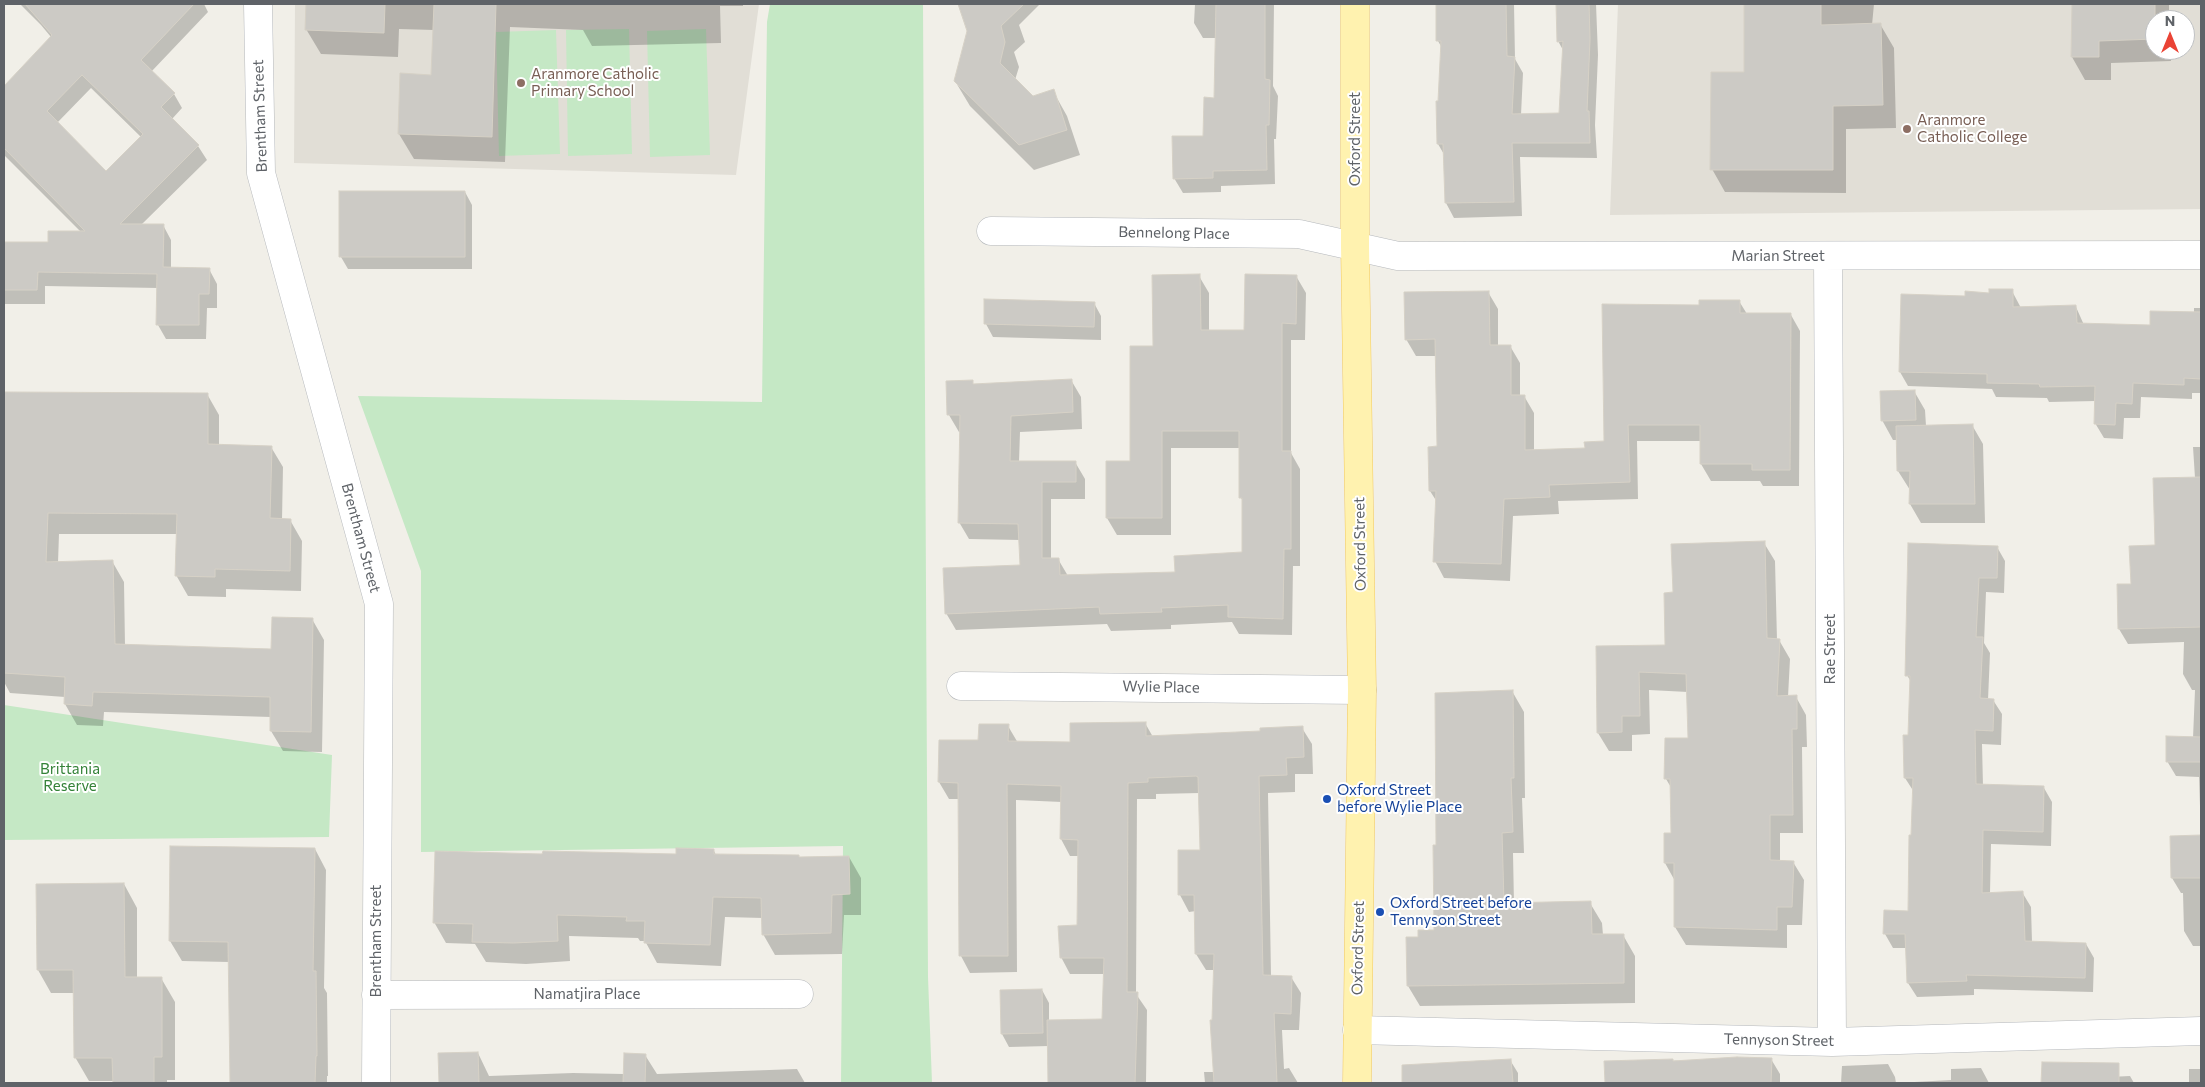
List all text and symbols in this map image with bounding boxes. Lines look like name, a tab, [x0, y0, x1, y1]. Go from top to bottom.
north arrow	[2145, 10, 2195, 60]
text: N	[2165, 12, 2175, 29]
street label: Brentham Street	[249, 59, 271, 173]
place label: Aranmore Catholic Primary School	[531, 65, 659, 100]
marker: Aranmore Catholic Primary School	[515, 77, 527, 89]
street label: Oxford Street	[1346, 92, 1364, 186]
place label: Aranmore Catholic College	[1917, 111, 2027, 146]
marker: Aranmore Catholic College	[1901, 123, 1913, 135]
street label: Bennelong Place	[1118, 223, 1230, 243]
street label: Marian Street	[1731, 247, 1825, 265]
street label: Brentham Street	[338, 481, 384, 595]
street label: Oxford Street	[1350, 497, 1370, 591]
street label: Rae Street	[1821, 613, 1839, 685]
street label: Wylie Place	[1122, 677, 1200, 697]
park label: Brittania Reserve	[40, 760, 100, 795]
place label: Oxford Street before Wylie Place	[1337, 781, 1462, 816]
marker: Oxford Street before Wylie Place	[1321, 793, 1333, 805]
street label: Brentham Street	[367, 885, 385, 997]
place label: Oxford Street before Tennyson Street	[1390, 894, 1532, 929]
street label: Oxford Street	[1348, 901, 1368, 995]
marker: Oxford Street before Tennyson Street	[1374, 906, 1386, 918]
street label: Namatjira Place	[534, 985, 640, 1003]
street label: Tennyson Street	[1723, 1030, 1835, 1050]

